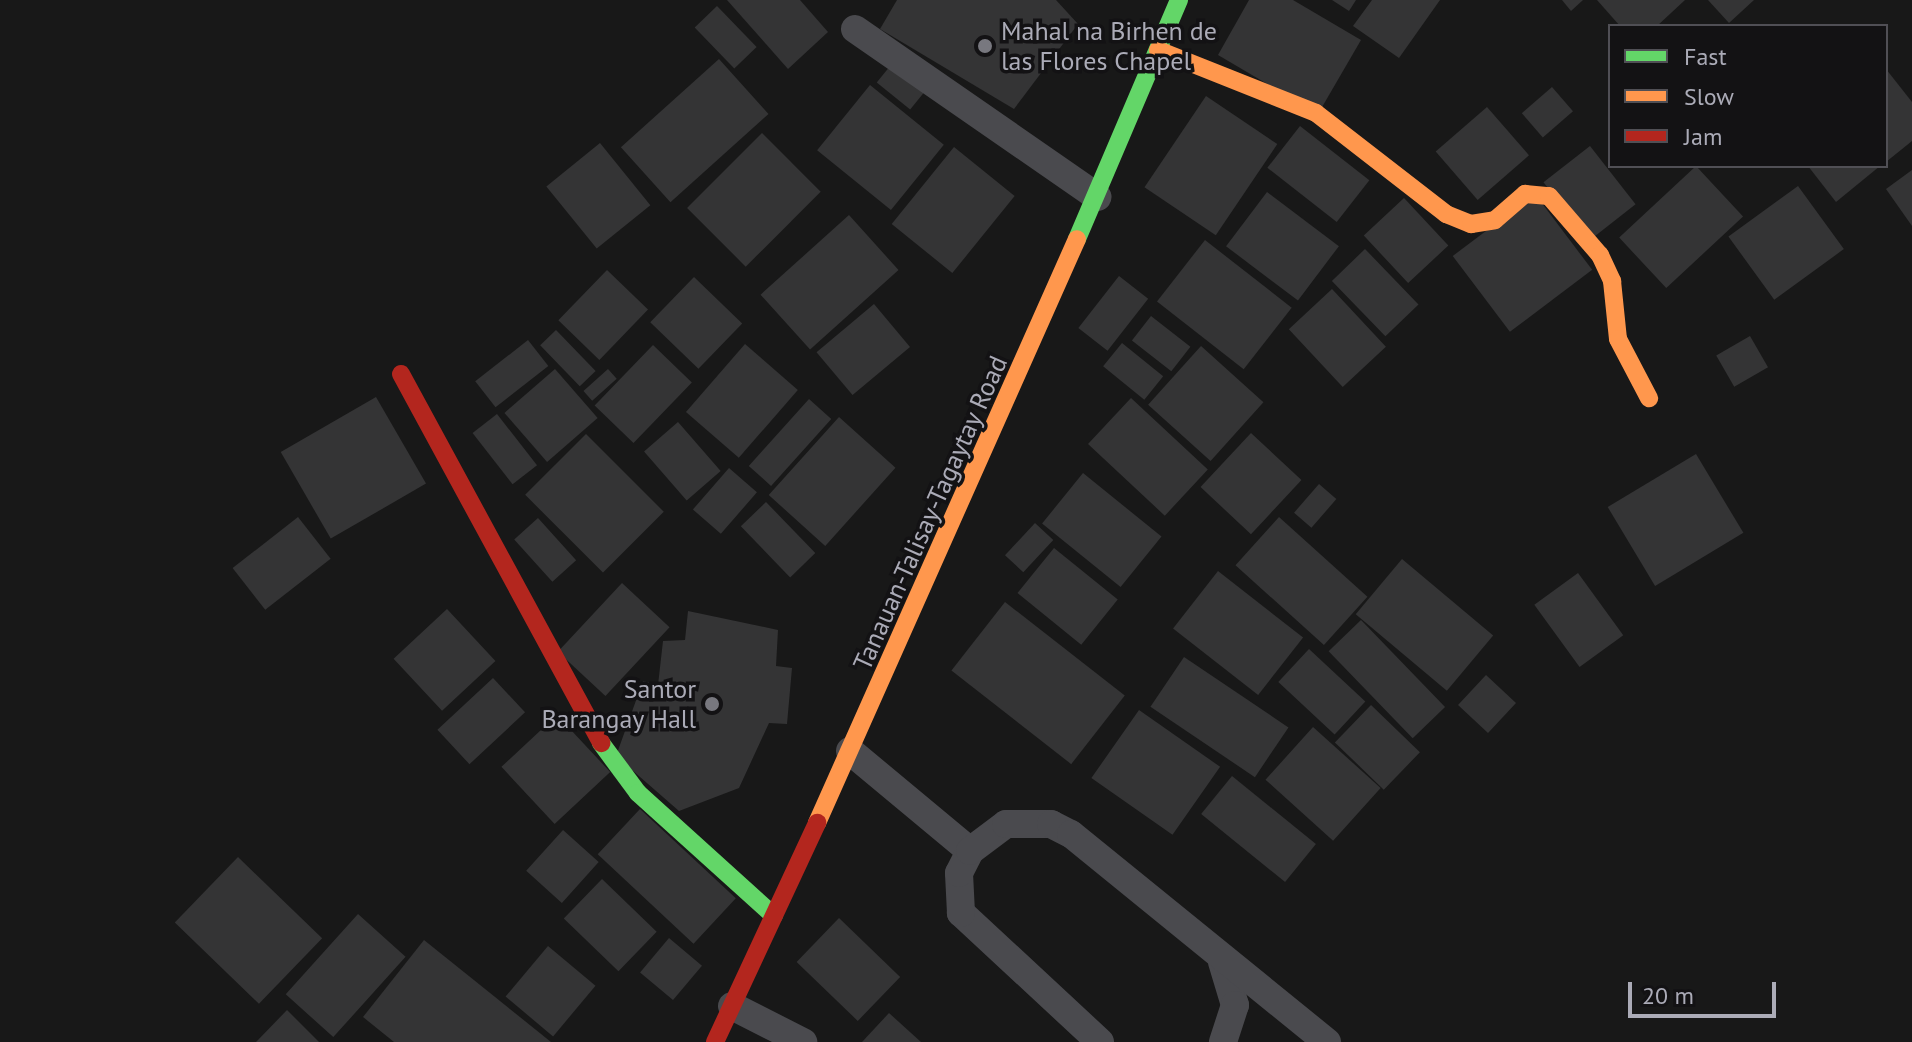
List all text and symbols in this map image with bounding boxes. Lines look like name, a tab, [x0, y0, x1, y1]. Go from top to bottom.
place label: Mahal na Birhen de las Flores Chapel	[1001, 15, 1217, 76]
legend	[1608, 24, 1888, 168]
marker: Mahal na Birhen de las Flores Chapel	[976, 37, 994, 55]
text: Fast	[1684, 41, 1727, 72]
text: Slow	[1684, 81, 1734, 112]
text: Jam	[1684, 121, 1722, 152]
street label: Tanauan-Talisay-Tagaytay Road	[846, 351, 1014, 675]
place label: Santor Barangay Hall	[540, 673, 696, 734]
marker: Santor Barangay Hall	[703, 695, 721, 713]
scale bar	[1632, 966, 1780, 1016]
text: 20 m	[1642, 980, 1694, 1011]

